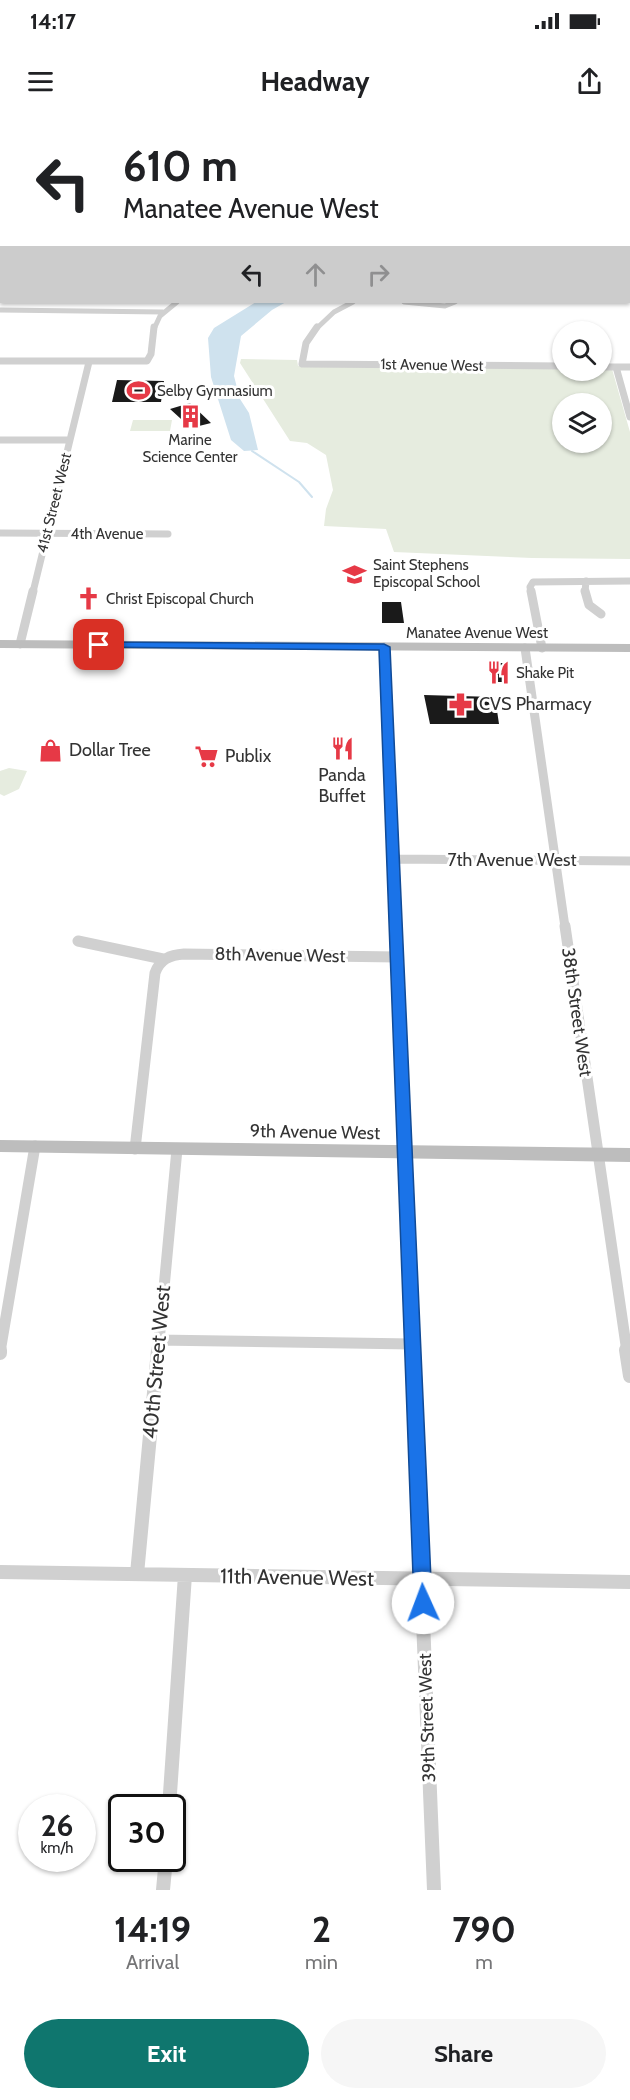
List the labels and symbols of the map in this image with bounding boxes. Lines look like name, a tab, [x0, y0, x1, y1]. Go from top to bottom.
street label: 1st Avenue West	[380, 355, 484, 375]
sports icon: Selby Gymnasium	[126, 378, 152, 404]
place label: Selby Gymnasium	[157, 382, 273, 400]
building icon: Marine Science Center	[177, 403, 203, 429]
place label: Marine Science Center	[143, 431, 238, 466]
street label: 41st Street West	[33, 451, 75, 555]
street label: 4th Avenue	[71, 525, 144, 543]
place label: Saint Stephens Episcopal School	[373, 556, 481, 591]
school or university icon: Saint Stephens Episcopal School	[342, 561, 368, 587]
church icon: Christ Episcopal Church	[75, 586, 101, 612]
place label: Christ Episcopal Church	[106, 590, 254, 608]
pin	[73, 619, 124, 670]
street label: Manatee Avenue West	[406, 624, 548, 642]
restaurant icon: Shake Pit	[485, 660, 511, 686]
place label: Shake Pit	[516, 664, 574, 682]
pharmacy icon: CVS Pharmacy	[448, 691, 474, 717]
place label: CVS Pharmacy	[479, 693, 592, 715]
restaurant icon: Panda Buffet	[329, 736, 355, 762]
shop icon: Dollar Tree	[38, 737, 64, 763]
place label: Dollar Tree	[69, 739, 151, 761]
supermarket icon: Publix	[194, 743, 220, 769]
place label: Publix	[225, 745, 272, 767]
place label: Panda Buffet	[318, 764, 366, 807]
street label: 7th Avenue West	[447, 849, 577, 871]
street label: 8th Avenue West	[214, 943, 346, 967]
street label: 38th Street West	[557, 946, 597, 1078]
street label: 9th Avenue West	[250, 1120, 380, 1144]
street label: 40th Street West	[137, 1284, 175, 1440]
street label: 11th Avenue West	[220, 1563, 374, 1591]
position arrow	[391, 1571, 455, 1635]
street label: 39th Street West	[414, 1653, 440, 1783]
speed limit sign: 30	[108, 1794, 186, 1872]

